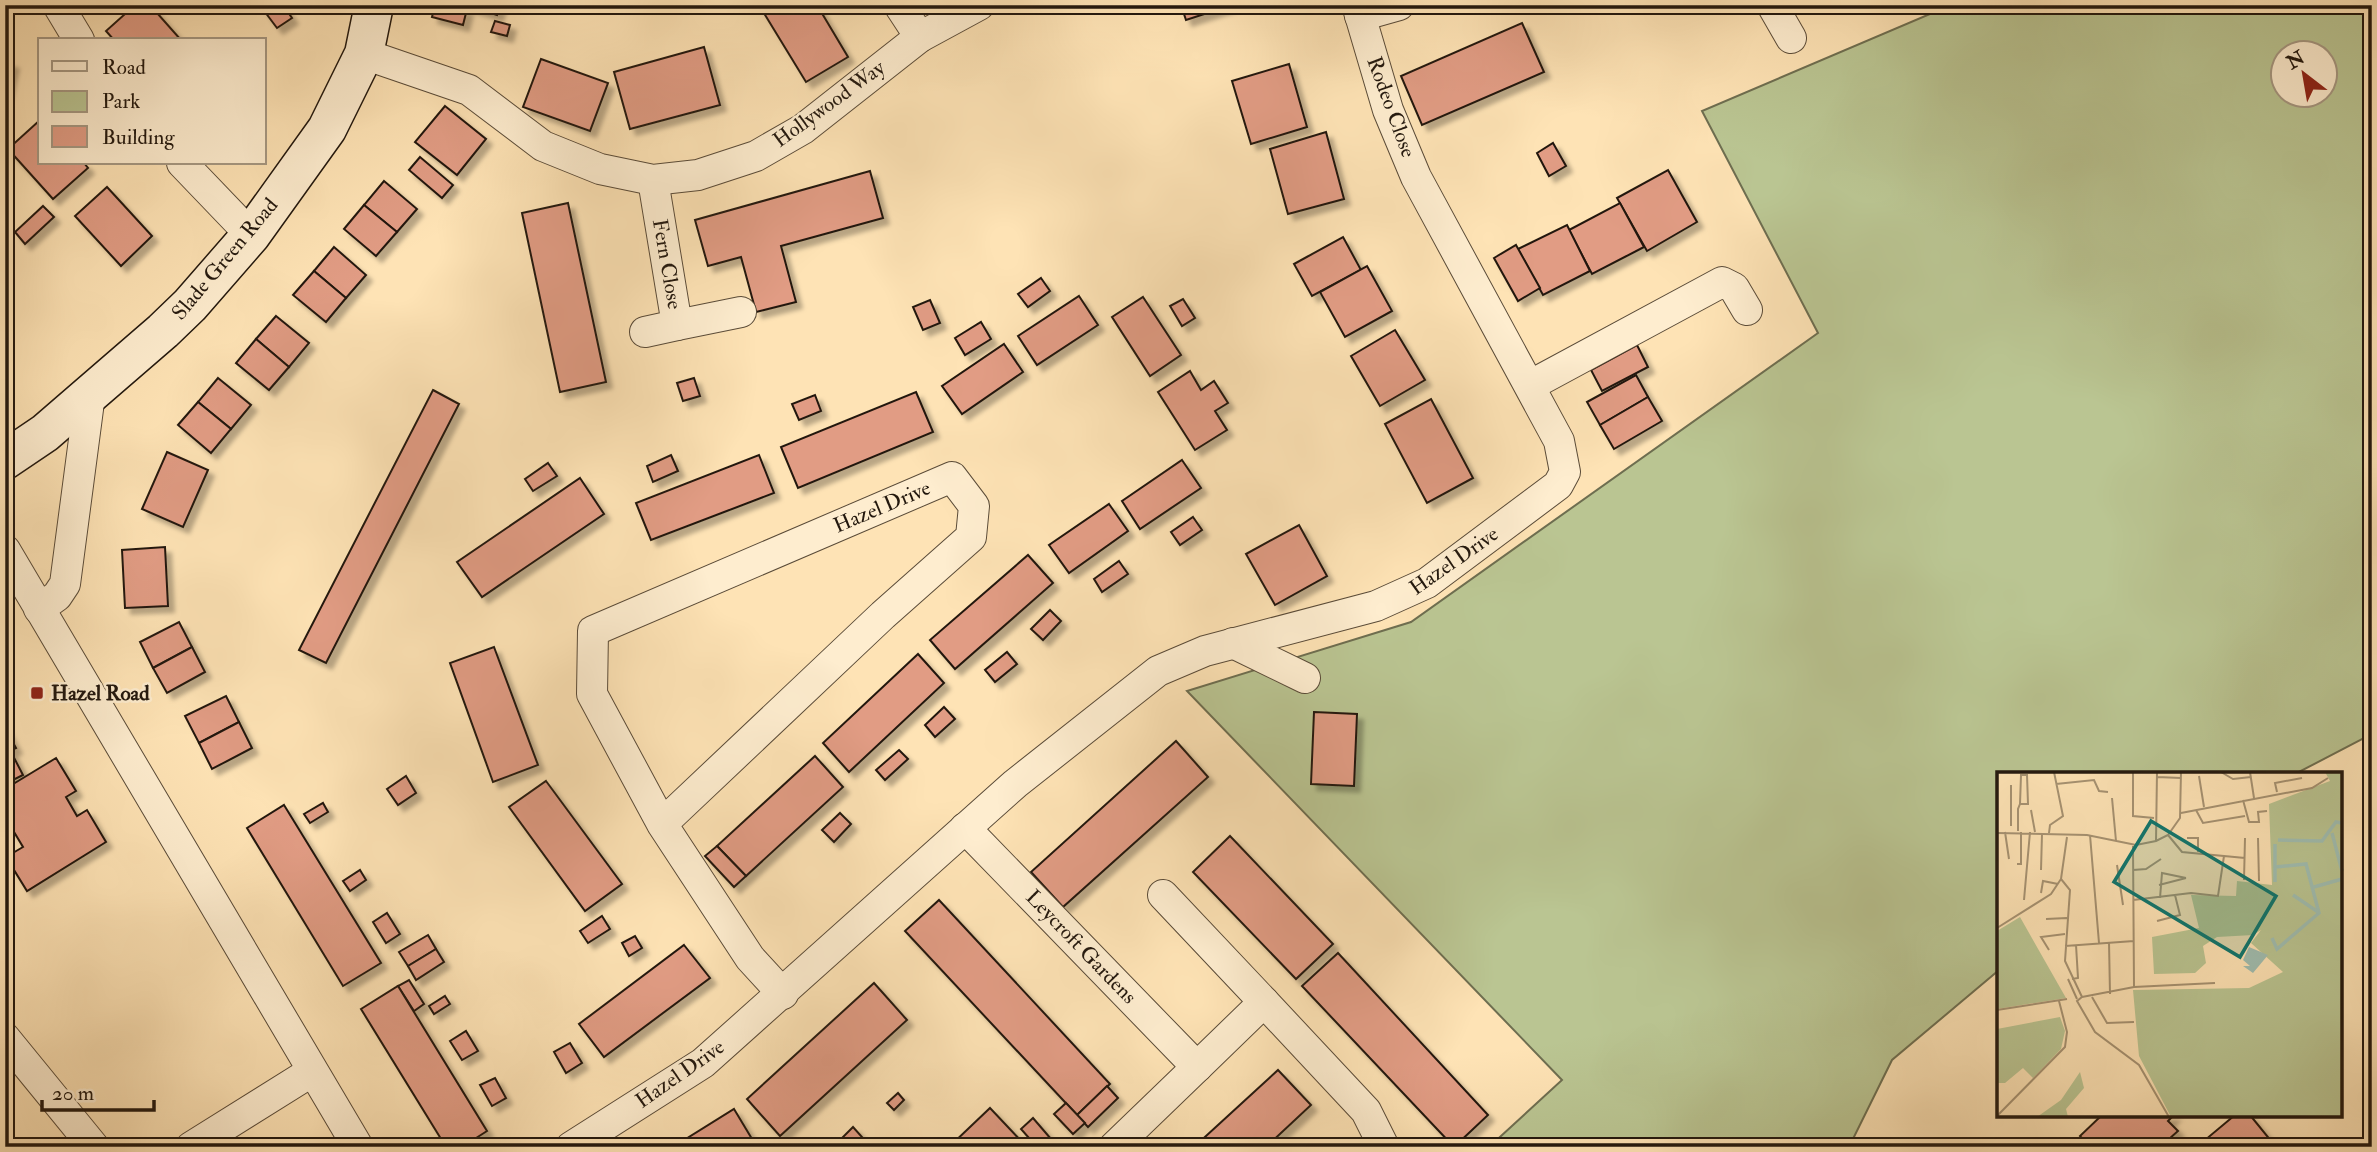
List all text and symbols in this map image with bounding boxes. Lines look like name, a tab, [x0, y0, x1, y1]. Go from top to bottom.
legend	[38, 38, 266, 164]
north arrow	[2268, 38, 2338, 108]
text: N	[2281, 45, 2310, 75]
street label: Rodeo Close	[1360, 53, 1422, 161]
text: Road	[102, 54, 147, 81]
street label: Hollywood Way	[768, 54, 891, 154]
text: Park	[102, 88, 140, 115]
text: Building	[102, 124, 175, 151]
street label: Slade Green Road	[166, 192, 284, 326]
street label: Fern Close	[646, 217, 688, 311]
street label: Hazel Drive	[829, 474, 935, 539]
street label: Hazel Drive	[1404, 520, 1504, 602]
place label: Hazel Road	[51, 680, 150, 707]
marker: Hazel Road	[29, 685, 45, 701]
inset map	[1997, 772, 2342, 1117]
street label: Leycroft Gardens	[1020, 884, 1142, 1010]
street label: Hazel Drive	[630, 1033, 730, 1115]
scale bar	[42, 1068, 154, 1112]
text: 20 m	[52, 1080, 94, 1107]

